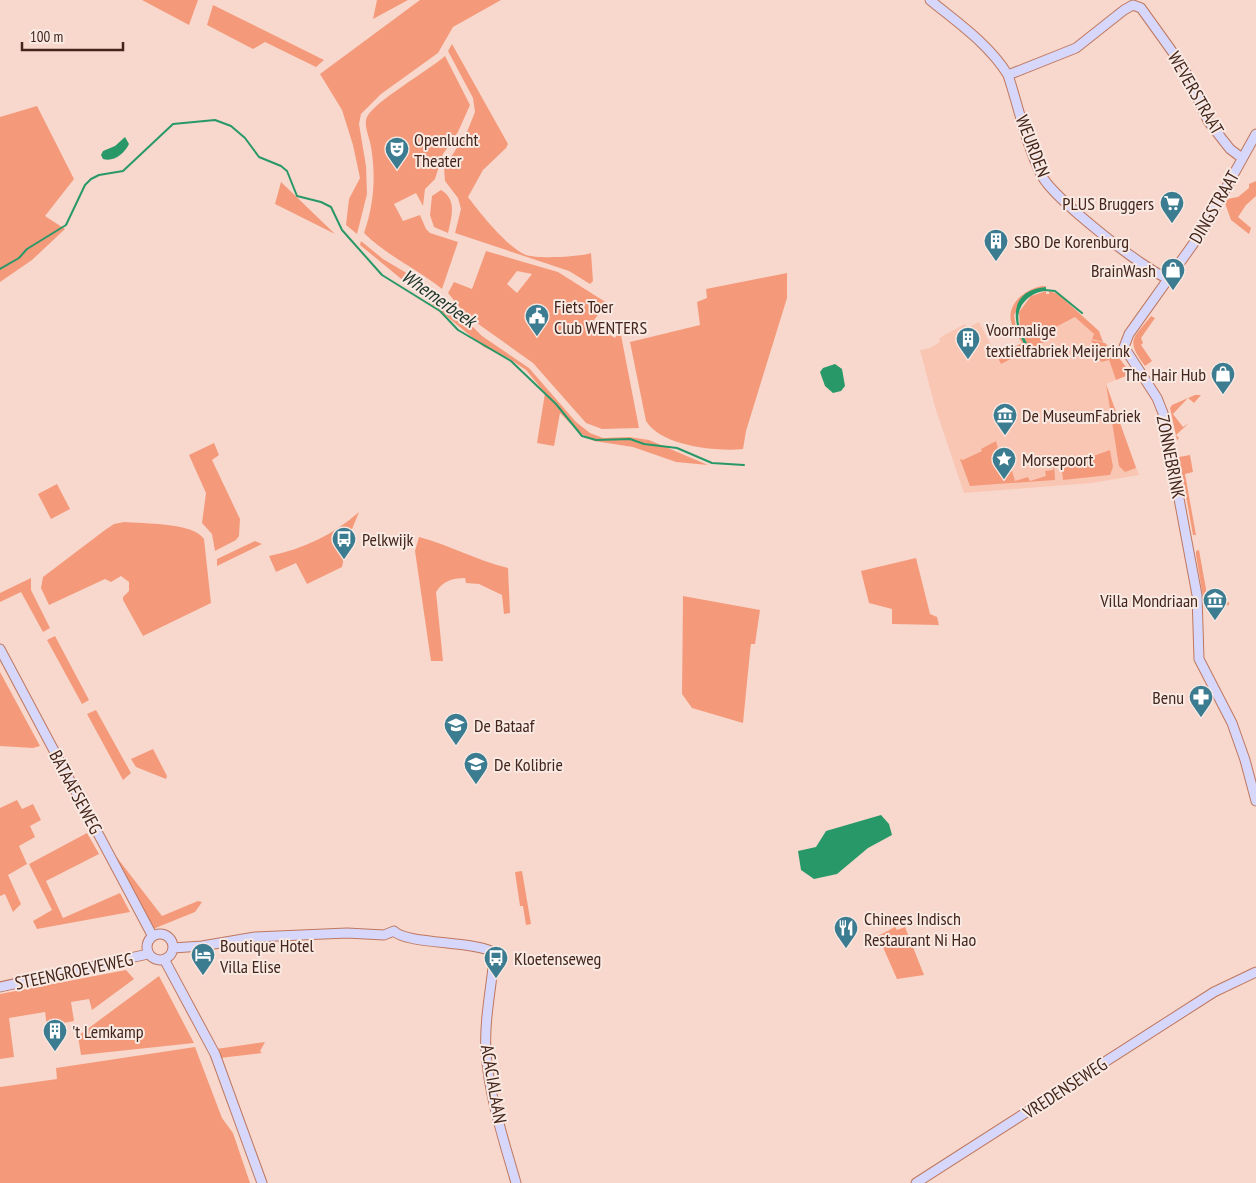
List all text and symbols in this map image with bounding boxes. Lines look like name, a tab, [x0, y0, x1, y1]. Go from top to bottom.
scale bar	[22, 20, 124, 52]
text: 100 m	[30, 27, 63, 46]
street label: WEVERSTRAAT	[1163, 47, 1229, 139]
street label: WEURDEN	[1011, 112, 1055, 180]
place label: Openlucht Theater	[414, 128, 478, 172]
theatre icon: Openlucht Theater	[384, 136, 410, 170]
street label: DINGSTRAAT	[1184, 167, 1244, 247]
supermarket icon: PLUS Bruggers	[1159, 190, 1185, 224]
place label: PLUS Bruggers	[1062, 192, 1154, 215]
building icon: SBO De Korenburg	[983, 228, 1009, 262]
place label: SBO De Korenburg	[1014, 230, 1129, 253]
shop icon: BrainWash	[1160, 257, 1186, 291]
place label: BrainWash	[1091, 259, 1156, 282]
water label: Whemerbeek	[397, 264, 483, 334]
place label: Fiets Toer Club WENTERS	[554, 295, 647, 339]
public building icon: Fiets Toer Club WENTERS	[524, 303, 550, 337]
place label: Voormalige textielfabriek Meijerink	[985, 318, 1130, 362]
building icon: Voormalige textielfabriek Meijerink	[955, 326, 981, 360]
shop icon: The Hair Hub	[1210, 361, 1236, 395]
place label: The Hair Hub	[1124, 363, 1206, 386]
museum icon: De MuseumFabriek	[992, 402, 1018, 436]
place label: De MuseumFabriek	[1022, 404, 1141, 427]
street label: ZONNEBRINK	[1152, 413, 1190, 501]
place icon: Morsepoort	[991, 446, 1017, 480]
place label: Morsepoort	[1022, 448, 1093, 471]
bus stop icon: Pelkwijk	[331, 526, 357, 560]
place label: Pelkwijk	[362, 528, 414, 551]
museum icon: Villa Mondriaan	[1202, 587, 1228, 621]
place label: Villa Mondriaan	[1099, 589, 1198, 612]
pharmacy icon: Benu	[1188, 684, 1214, 718]
place label: Benu	[1152, 686, 1184, 709]
school or university icon: De Bataaf	[443, 712, 469, 746]
place label: De Bataaf	[474, 714, 536, 737]
street label: BATAAFSEWEG	[44, 746, 108, 838]
school or university icon: De Kolibrie	[463, 751, 489, 785]
place label: De Kolibrie	[494, 753, 563, 776]
place label: Chinees Indisch Restaurant Ni Hao	[864, 907, 976, 951]
restaurant icon: Chinees Indisch Restaurant Ni Hao	[833, 915, 859, 949]
place label: Boutique Hotel Villa Elise	[219, 934, 314, 978]
hotel icon: Boutique Hotel Villa Elise	[190, 942, 216, 976]
bus stop icon: Kloetenseweg	[483, 945, 509, 979]
street label: STEENGROEVEWEG	[13, 947, 135, 995]
place label: Kloetenseweg	[514, 947, 601, 970]
building icon: 't Lemkamp	[42, 1018, 68, 1052]
place label: 't Lemkamp	[72, 1020, 144, 1043]
street label: ACACIALAAN	[476, 1043, 512, 1125]
street label: VREDENSEWEG	[1018, 1052, 1111, 1124]

